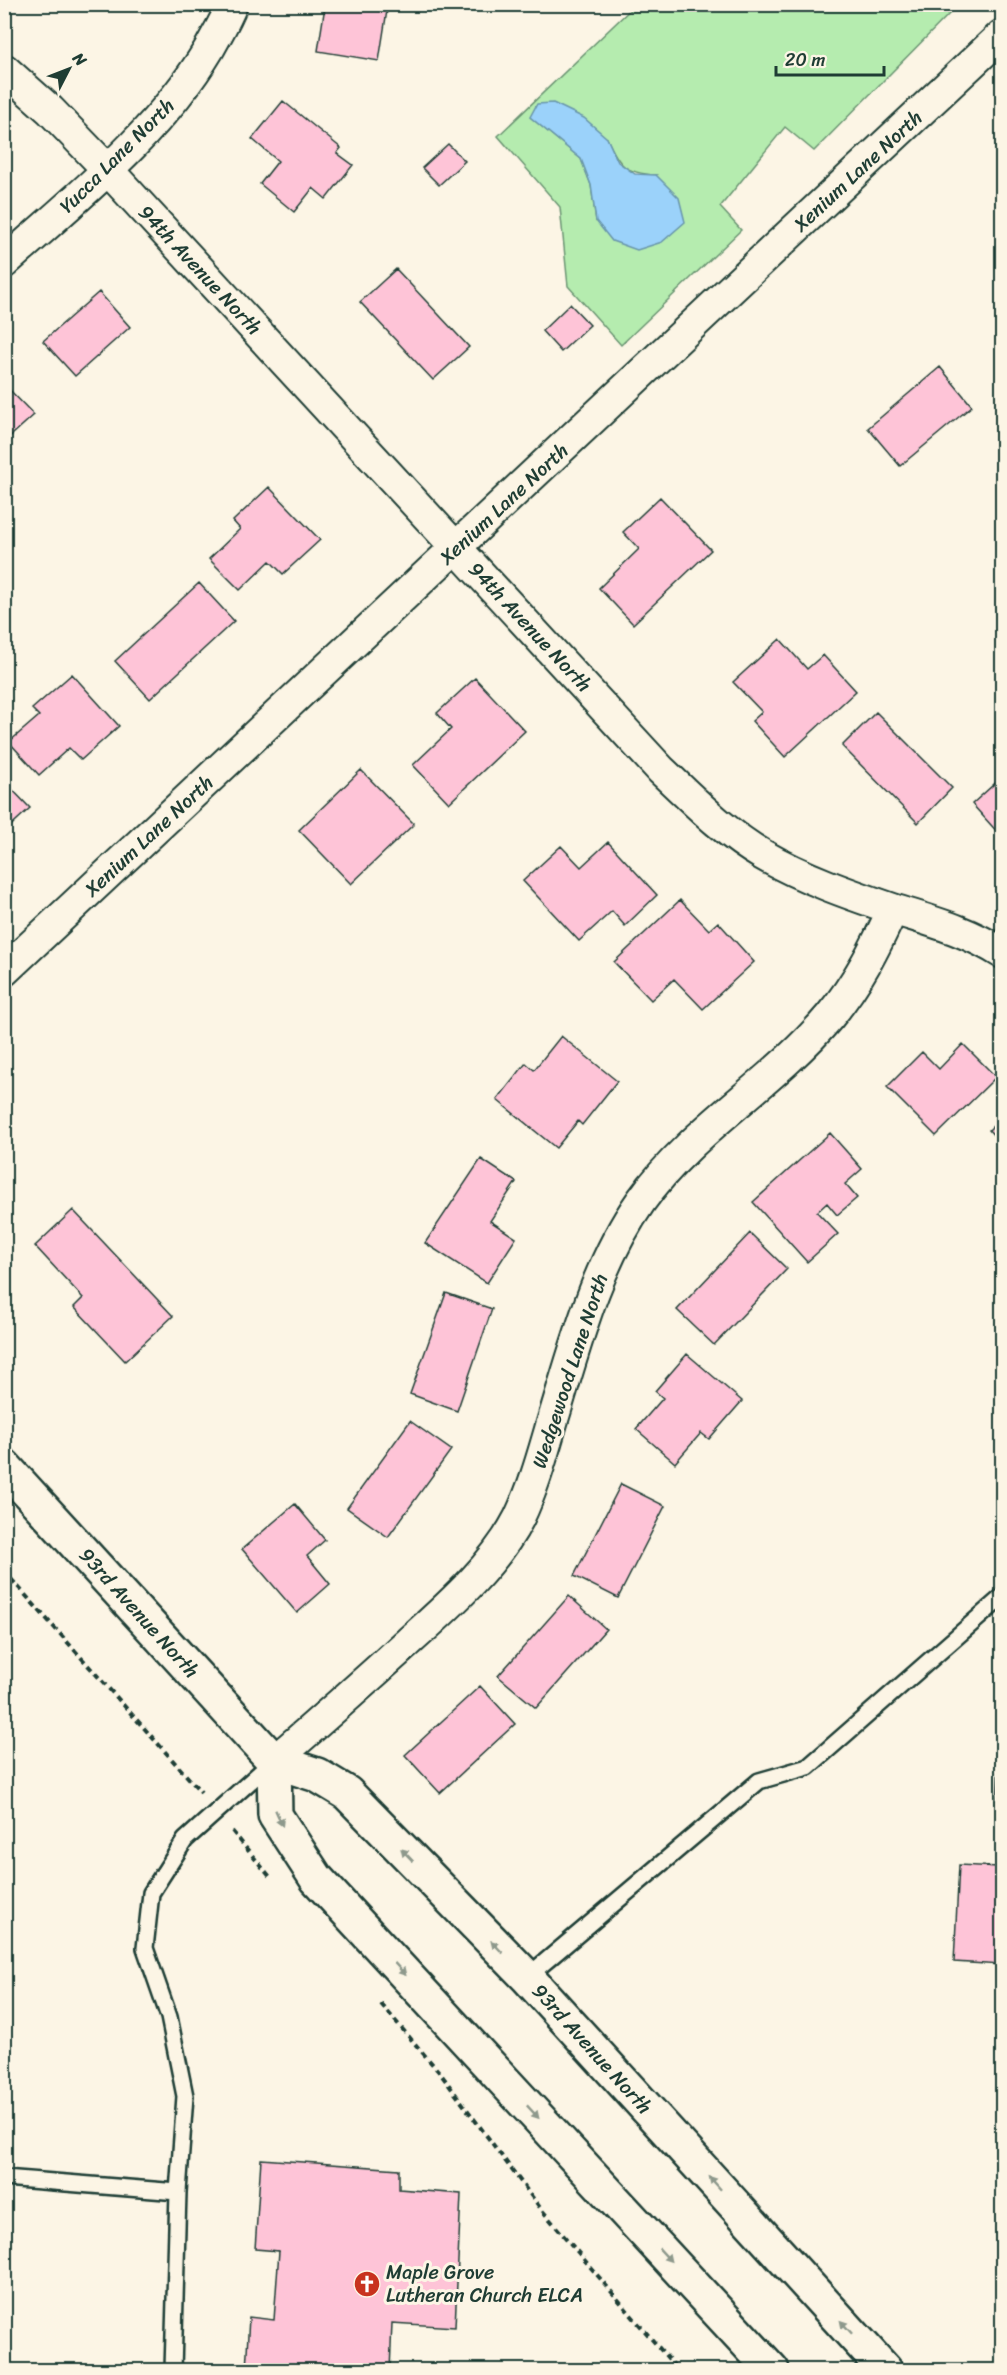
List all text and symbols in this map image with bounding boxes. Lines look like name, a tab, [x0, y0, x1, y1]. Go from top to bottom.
north arrow	[39, 39, 99, 99]
scale bar	[776, 39, 884, 77]
text: 20 m	[785, 44, 825, 76]
text: N	[65, 45, 95, 74]
street label: Yucca Lane North	[51, 90, 183, 222]
street label: Xenium Lane North	[784, 101, 931, 241]
street label: 94th Avenue North	[130, 196, 270, 344]
street label: Xenium Lane North	[430, 434, 577, 574]
street label: 94th Avenue North	[460, 553, 600, 701]
street label: Xenium Lane North	[75, 766, 222, 906]
street label: Wedgewood Lane North	[522, 1269, 618, 1473]
street label: 93rd Avenue North	[70, 1539, 208, 1687]
one-way arrow	[273, 1809, 283, 1827]
one-way arrow	[401, 1848, 415, 1862]
one-way arrow	[491, 1940, 505, 1954]
one-way arrow	[393, 1961, 406, 1976]
street label: 93rd Avenue North	[523, 1975, 661, 2123]
one-way arrow	[526, 2104, 539, 2119]
one-way arrow	[709, 2176, 722, 2191]
one-way arrow	[658, 2247, 671, 2262]
place label: Maple Grove Lutheran Church ELCA	[386, 2255, 583, 2313]
church icon: Maple Grove Lutheran Church ELCA	[352, 2269, 382, 2299]
one-way arrow	[839, 2320, 853, 2335]

